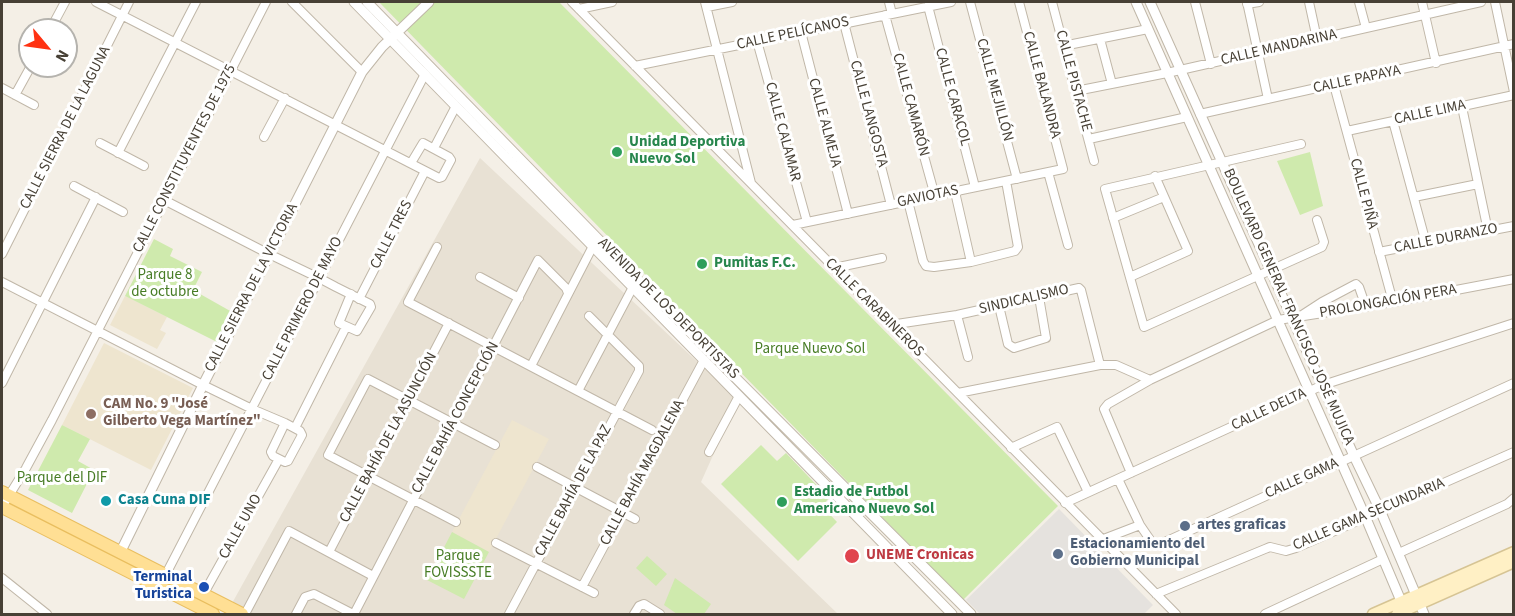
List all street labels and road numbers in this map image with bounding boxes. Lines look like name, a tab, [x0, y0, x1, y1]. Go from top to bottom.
street label: CALLE PELÍCANOS	[735, 13, 851, 55]
street label: CALLE MANDARINA	[1219, 26, 1339, 70]
street label: CALLE PISTACHE	[1051, 28, 1095, 134]
street label: CALLE BALANDRA	[1018, 29, 1064, 141]
street label: CALLE MEJILLÓN	[972, 36, 1016, 144]
street label: CALLE SIERRA DE LA LAGUNA	[17, 43, 115, 213]
street label: CALLE CARACOL	[930, 46, 974, 148]
street label: CALLE CAMARÓN	[888, 51, 932, 159]
street label: CALLE LANGOSTA	[845, 59, 891, 169]
street label: CALLE CONSTITUYENTES DE 1975	[130, 62, 240, 256]
street label: CALLE PAPAYA	[1312, 62, 1402, 98]
street label: CALLE ALMEJA	[803, 76, 845, 170]
street label: CALLE CALAMAR	[760, 80, 804, 184]
street label: CALLE LIMA	[1393, 97, 1467, 129]
street label: CALLE PIÑA	[1345, 157, 1381, 231]
street label: BOULEVARD GENERAL FRANCISCO JOSÉ MUJICA	[1219, 166, 1357, 448]
street label: GAVIOTAS	[896, 182, 960, 212]
street label: CALLE TRES	[367, 198, 417, 272]
street label: CALLE SIERRA DE LA VICTORIA	[202, 201, 302, 375]
street label: CALLE DURANZO	[1393, 220, 1499, 258]
street label: CALLE PRIMERO DE MAYO	[259, 234, 347, 384]
street label: AVENIDA DE LOS DEPORTISTAS	[594, 235, 742, 383]
street label: CALLE CARABINEROS	[821, 255, 927, 361]
street label: SINDICALISMO	[977, 281, 1071, 319]
street label: PROLONGACIÓN PERA	[1318, 281, 1458, 323]
street label: CALLE BAHÍA CONCEPCIÓN	[408, 339, 504, 497]
street label: CALLE BAHÍA DE LA ASUNCIÓN	[336, 350, 442, 526]
street label: CALLE DELTA	[1229, 385, 1309, 435]
street label: CALLE BAHÍA MAGDALENA	[597, 397, 689, 549]
street label: CALLE BAHÍA DE LA PAZ	[532, 422, 616, 560]
street label: CALLE GAMA	[1262, 455, 1342, 503]
street label: CALLE GAMA SECUNDARIA	[1290, 475, 1448, 555]
street label: CALLE UNO	[216, 491, 266, 563]

